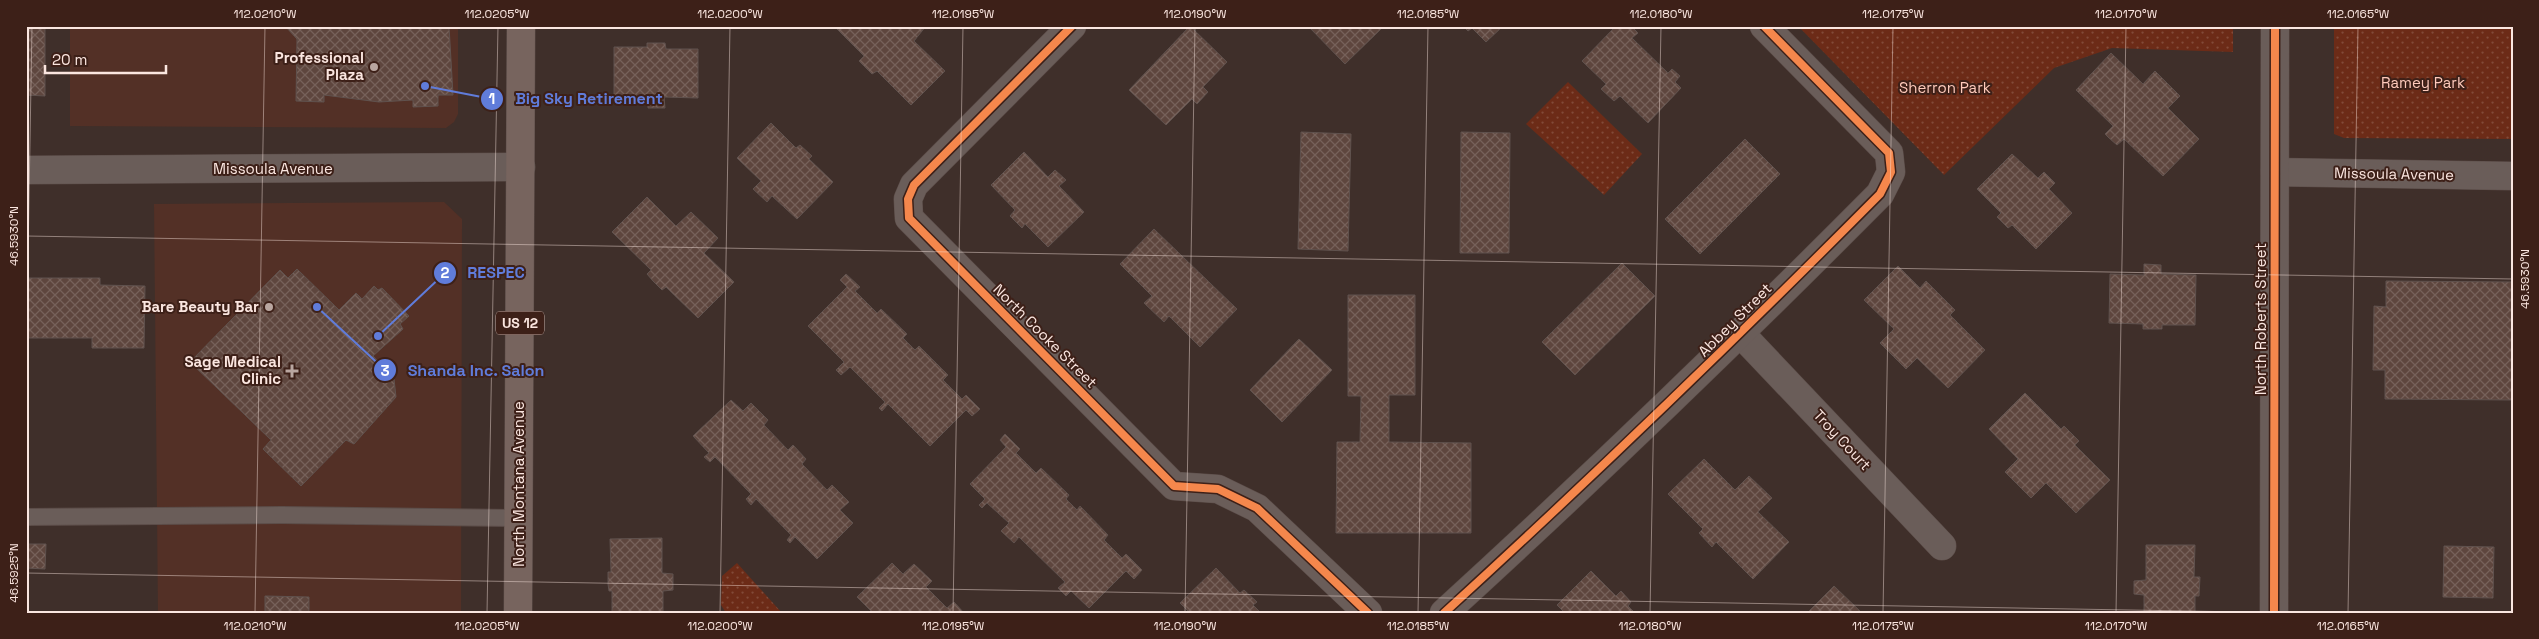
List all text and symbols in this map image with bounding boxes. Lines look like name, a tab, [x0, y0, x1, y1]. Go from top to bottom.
text: 112.0210°W	[234, 6, 297, 22]
text: 112.0205°W	[465, 6, 530, 22]
text: 112.0200°W	[697, 6, 763, 22]
text: 112.0195°W	[932, 6, 995, 22]
text: 112.0190°W	[1164, 6, 1227, 22]
text: 112.0185°W	[1397, 6, 1460, 22]
text: 112.0180°W	[1629, 6, 1693, 22]
text: 112.0175°W	[1862, 6, 1924, 22]
text: 112.0170°W	[2095, 6, 2158, 22]
text: 112.0165°W	[2327, 6, 2390, 22]
scale bar	[45, 42, 166, 74]
place label: Professional Plaza	[275, 48, 364, 84]
text: 20 m	[52, 50, 87, 69]
marker: Professional Plaza	[368, 61, 380, 73]
park label: Ramey Park	[2381, 73, 2465, 92]
park label: Sherron Park	[1899, 78, 1991, 97]
callout: Big Sky Retirement	[480, 83, 673, 114]
text: Big Sky Retirement	[515, 88, 663, 109]
text: 1	[489, 89, 495, 108]
street label: Missoula Avenue	[213, 159, 333, 178]
street label: Missoula Avenue	[2334, 163, 2454, 184]
text: 46.5930°N	[6, 206, 22, 266]
street label: North Roberts Street	[2251, 243, 2270, 395]
text: 46.5930°N	[2517, 249, 2533, 309]
callout: RESPEC	[433, 257, 535, 288]
text: RESPEC	[467, 262, 525, 283]
text: 2	[441, 263, 450, 282]
street label: Abbey Street	[1694, 279, 1776, 360]
street label: North Cooke Street	[989, 280, 1101, 392]
place label: Bare Beauty Bar	[141, 297, 259, 316]
marker: Bare Beauty Bar	[263, 301, 275, 313]
road number: US 12	[496, 312, 544, 334]
place label: Sage Medical Clinic	[184, 352, 281, 388]
callout: Shanda Inc. Salon	[372, 355, 554, 386]
text: Shanda Inc. Salon	[408, 360, 544, 381]
text: 3	[380, 361, 390, 380]
marker: Sage Medical Clinic	[285, 364, 299, 378]
street label: North Montana Avenue	[509, 401, 528, 567]
street label: Troy Court	[1809, 405, 1875, 474]
text: 46.5925°N	[6, 543, 22, 603]
text: 112.0210°W	[224, 618, 287, 634]
text: 112.0205°W	[455, 618, 520, 634]
text: 112.0200°W	[687, 618, 753, 634]
text: 112.0195°W	[922, 618, 985, 634]
text: 112.0190°W	[1154, 618, 1217, 634]
text: 112.0185°W	[1387, 618, 1450, 634]
text: 112.0180°W	[1618, 618, 1682, 634]
text: 112.0175°W	[1852, 618, 1914, 634]
text: 112.0170°W	[2085, 618, 2148, 634]
text: 112.0165°W	[2317, 618, 2380, 634]

